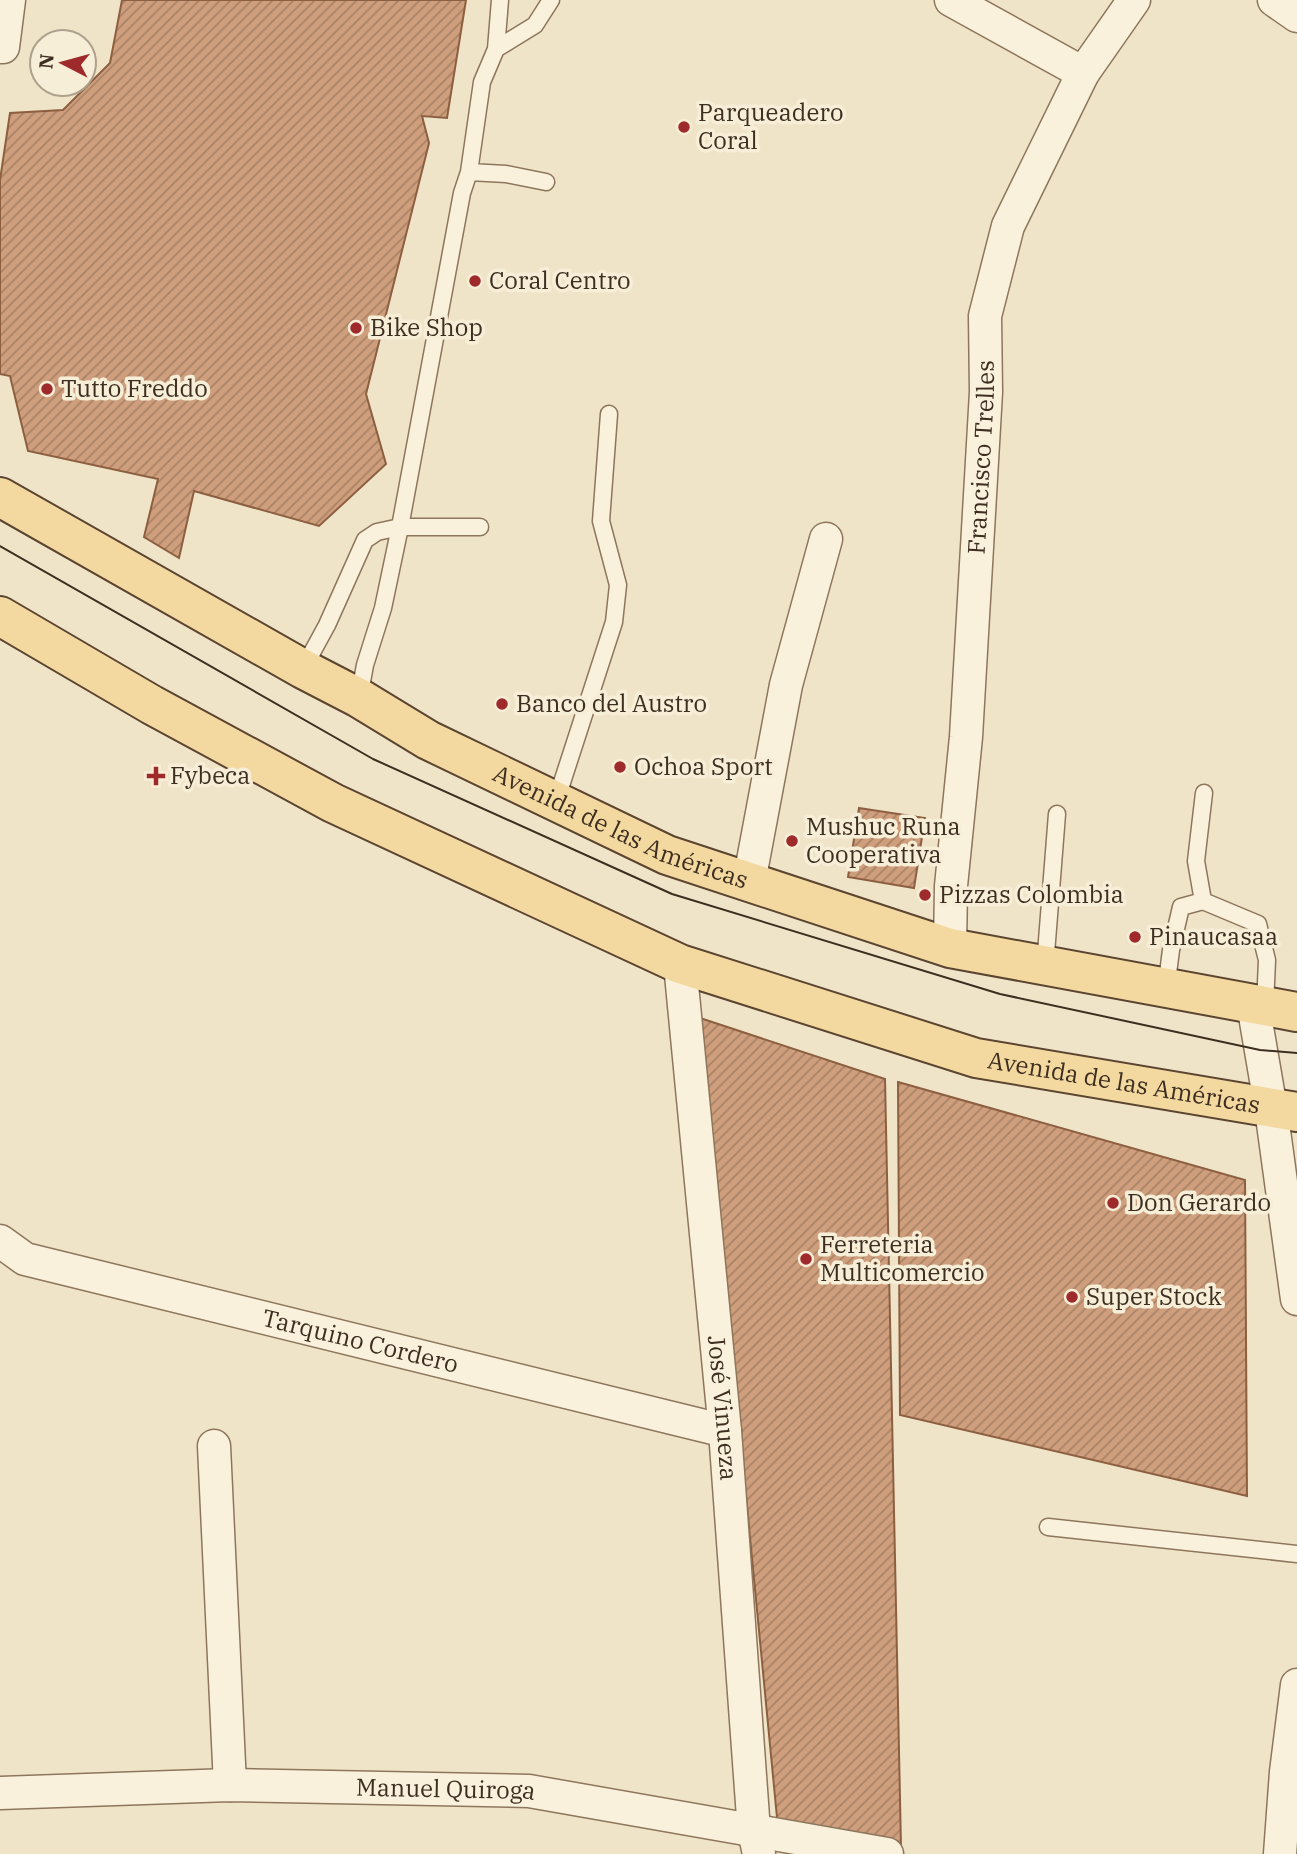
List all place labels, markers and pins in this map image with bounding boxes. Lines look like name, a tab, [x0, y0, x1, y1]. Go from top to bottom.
place label: Parqueadero Coral	[698, 96, 843, 156]
marker: Parqueadero Coral	[676, 119, 692, 135]
place label: Coral Centro	[489, 264, 631, 296]
marker: Coral Centro	[467, 273, 483, 289]
place label: Bike Shop	[370, 311, 483, 343]
marker: Bike Shop	[348, 320, 364, 336]
place label: Tutto Freddo	[61, 372, 208, 404]
marker: Tutto Freddo	[39, 381, 55, 397]
place label: Banco del Austro	[516, 687, 707, 719]
marker: Banco del Austro	[494, 696, 510, 712]
place label: Ochoa Sport	[634, 750, 773, 782]
place label: Fybeca	[170, 759, 250, 791]
marker: Ochoa Sport	[612, 759, 628, 775]
marker: Fybeca	[148, 768, 164, 784]
place label: Mushuc Runa Cooperativa	[806, 810, 961, 870]
marker: Mushuc Runa Cooperativa	[784, 833, 800, 849]
place label: Pizzas Colombia	[939, 878, 1124, 910]
marker: Pizzas Colombia	[917, 887, 933, 903]
place label: Pinaucasaa	[1149, 920, 1278, 952]
marker: Pinaucasaa	[1127, 929, 1143, 945]
place label: Don Gerardo	[1127, 1186, 1271, 1218]
marker: Don Gerardo	[1105, 1195, 1121, 1211]
place label: Ferreteria Multicomercio	[820, 1228, 985, 1288]
marker: Ferreteria Multicomercio	[798, 1251, 814, 1267]
place label: Super Stock	[1086, 1280, 1222, 1312]
marker: Super Stock	[1064, 1289, 1080, 1305]

